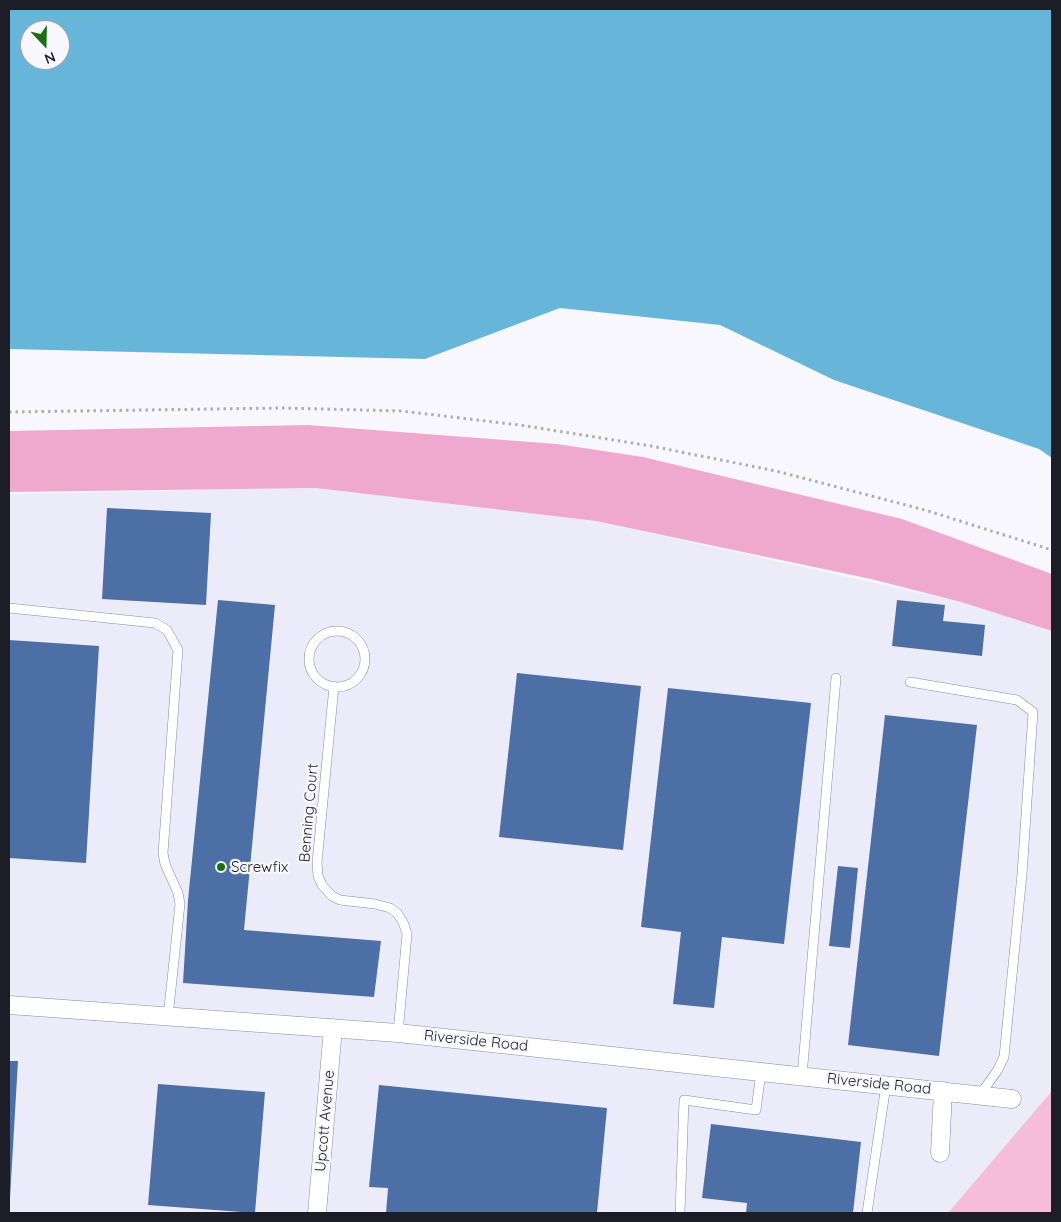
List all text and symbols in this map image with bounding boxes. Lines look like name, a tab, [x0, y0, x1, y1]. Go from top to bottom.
north arrow	[20, 20, 70, 70]
text: N	[42, 48, 58, 68]
street label: Benning Court	[296, 763, 322, 863]
place label: Screwfix	[231, 858, 288, 876]
marker: Screwfix	[215, 861, 227, 873]
street label: Riverside Road	[423, 1027, 529, 1055]
street label: Upcott Avenue	[312, 1069, 338, 1173]
street label: Riverside Road	[826, 1070, 932, 1098]

